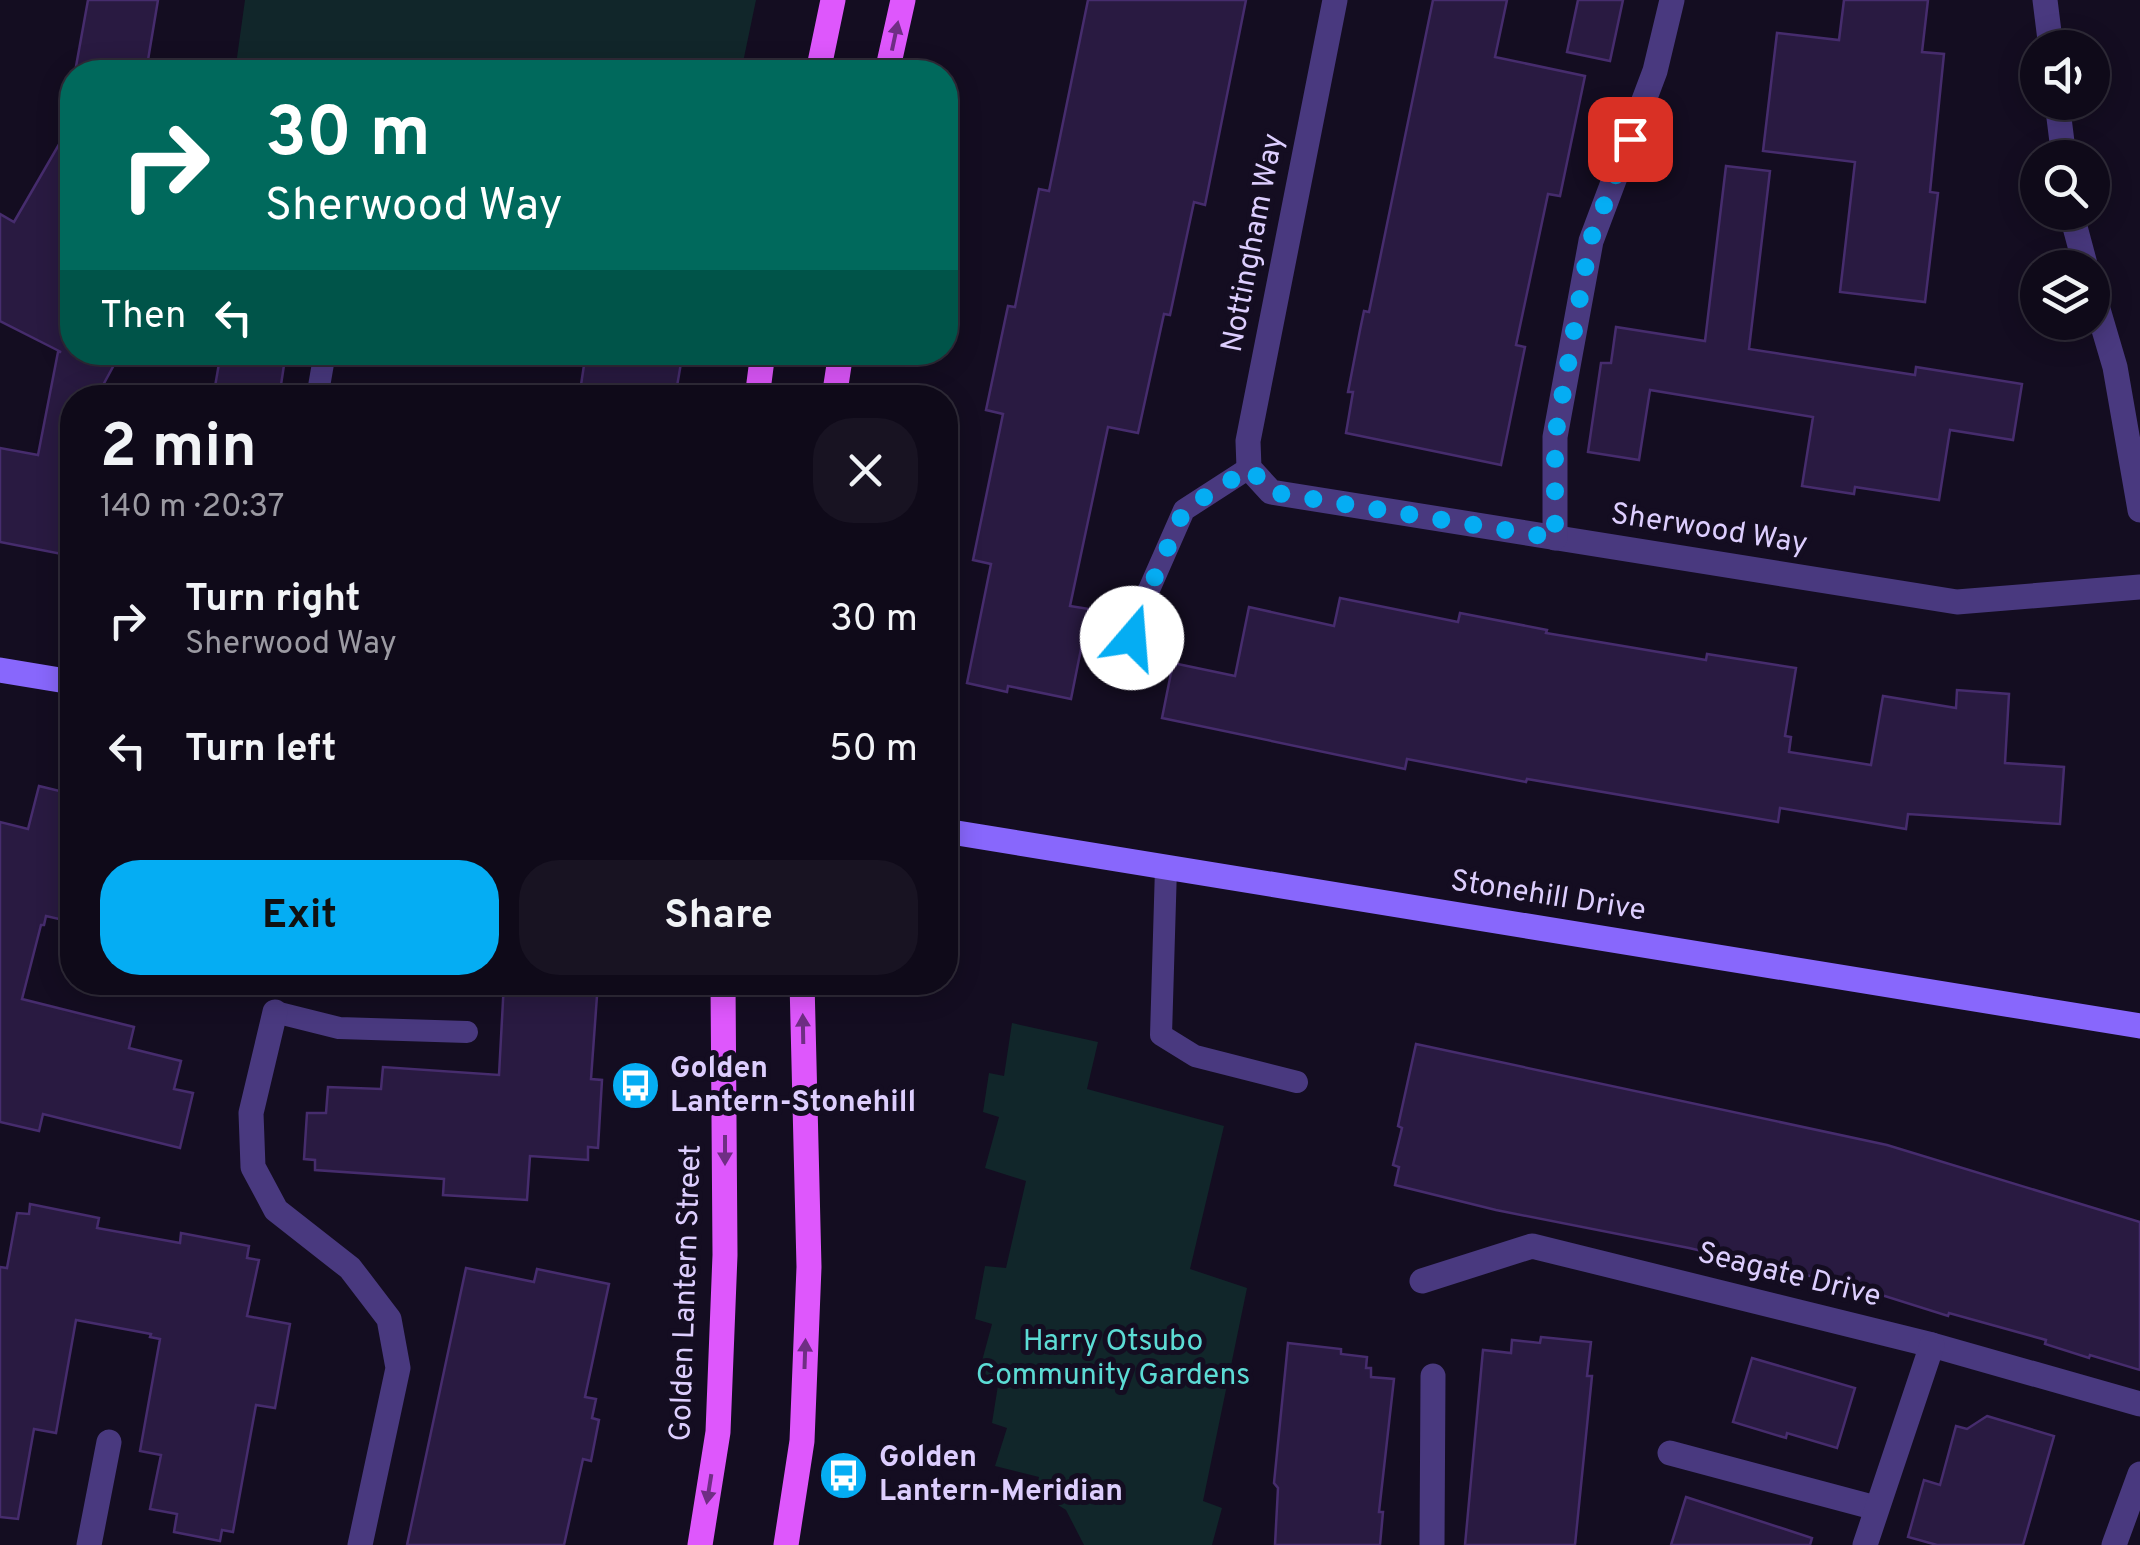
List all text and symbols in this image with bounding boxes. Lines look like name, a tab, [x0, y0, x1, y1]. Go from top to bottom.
one-way arrow	[888, 20, 903, 51]
map controls	[2020, 30, 2110, 340]
button: sound	[2020, 30, 2110, 120]
text: 30 m	[265, 92, 431, 181]
pin	[1588, 97, 1673, 182]
icon: right	[100, 100, 230, 230]
icon: arrive	[1603, 112, 1658, 167]
street label: Nottingham Way	[1215, 130, 1293, 356]
button: search	[2020, 140, 2110, 230]
text: Sherwood Way	[265, 179, 563, 236]
button: layers	[2020, 250, 2110, 340]
icon: left	[206, 290, 261, 345]
text: Then	[100, 293, 186, 342]
text: 2 min	[100, 412, 257, 488]
button: close	[813, 418, 918, 523]
text: 140 m · 20:37	[100, 488, 284, 528]
street label: Sherwood Way	[1608, 496, 1810, 564]
text: Turn right	[185, 576, 360, 625]
position arrow	[1080, 586, 1184, 690]
icon: right	[100, 593, 155, 648]
text: 30 m	[830, 596, 918, 645]
text: Sherwood Way	[185, 625, 397, 665]
icon: left	[100, 723, 155, 778]
text: Turn left	[185, 726, 337, 775]
text: 50 m	[829, 726, 918, 775]
button: Exit	[100, 860, 499, 975]
button: Share	[519, 860, 918, 975]
street label: Stonehill Drive	[1448, 863, 1648, 931]
one-way arrow	[795, 1013, 811, 1045]
place label: Golden Lantern-Stonehill	[670, 1051, 916, 1122]
bus stop icon: Golden Lantern-Stonehill	[609, 1060, 661, 1112]
one-way arrow	[717, 1134, 733, 1166]
street label: Golden Lantern Street	[663, 1144, 711, 1442]
street label: Seagate Drive	[1694, 1235, 1884, 1317]
park label: Harry Otsubo Community Gardens	[976, 1324, 1250, 1395]
one-way arrow	[797, 1337, 813, 1369]
place label: Golden Lantern-Meridian	[879, 1440, 1123, 1511]
bus stop icon: Golden Lantern-Meridian	[818, 1449, 870, 1501]
one-way arrow	[701, 1473, 716, 1505]

